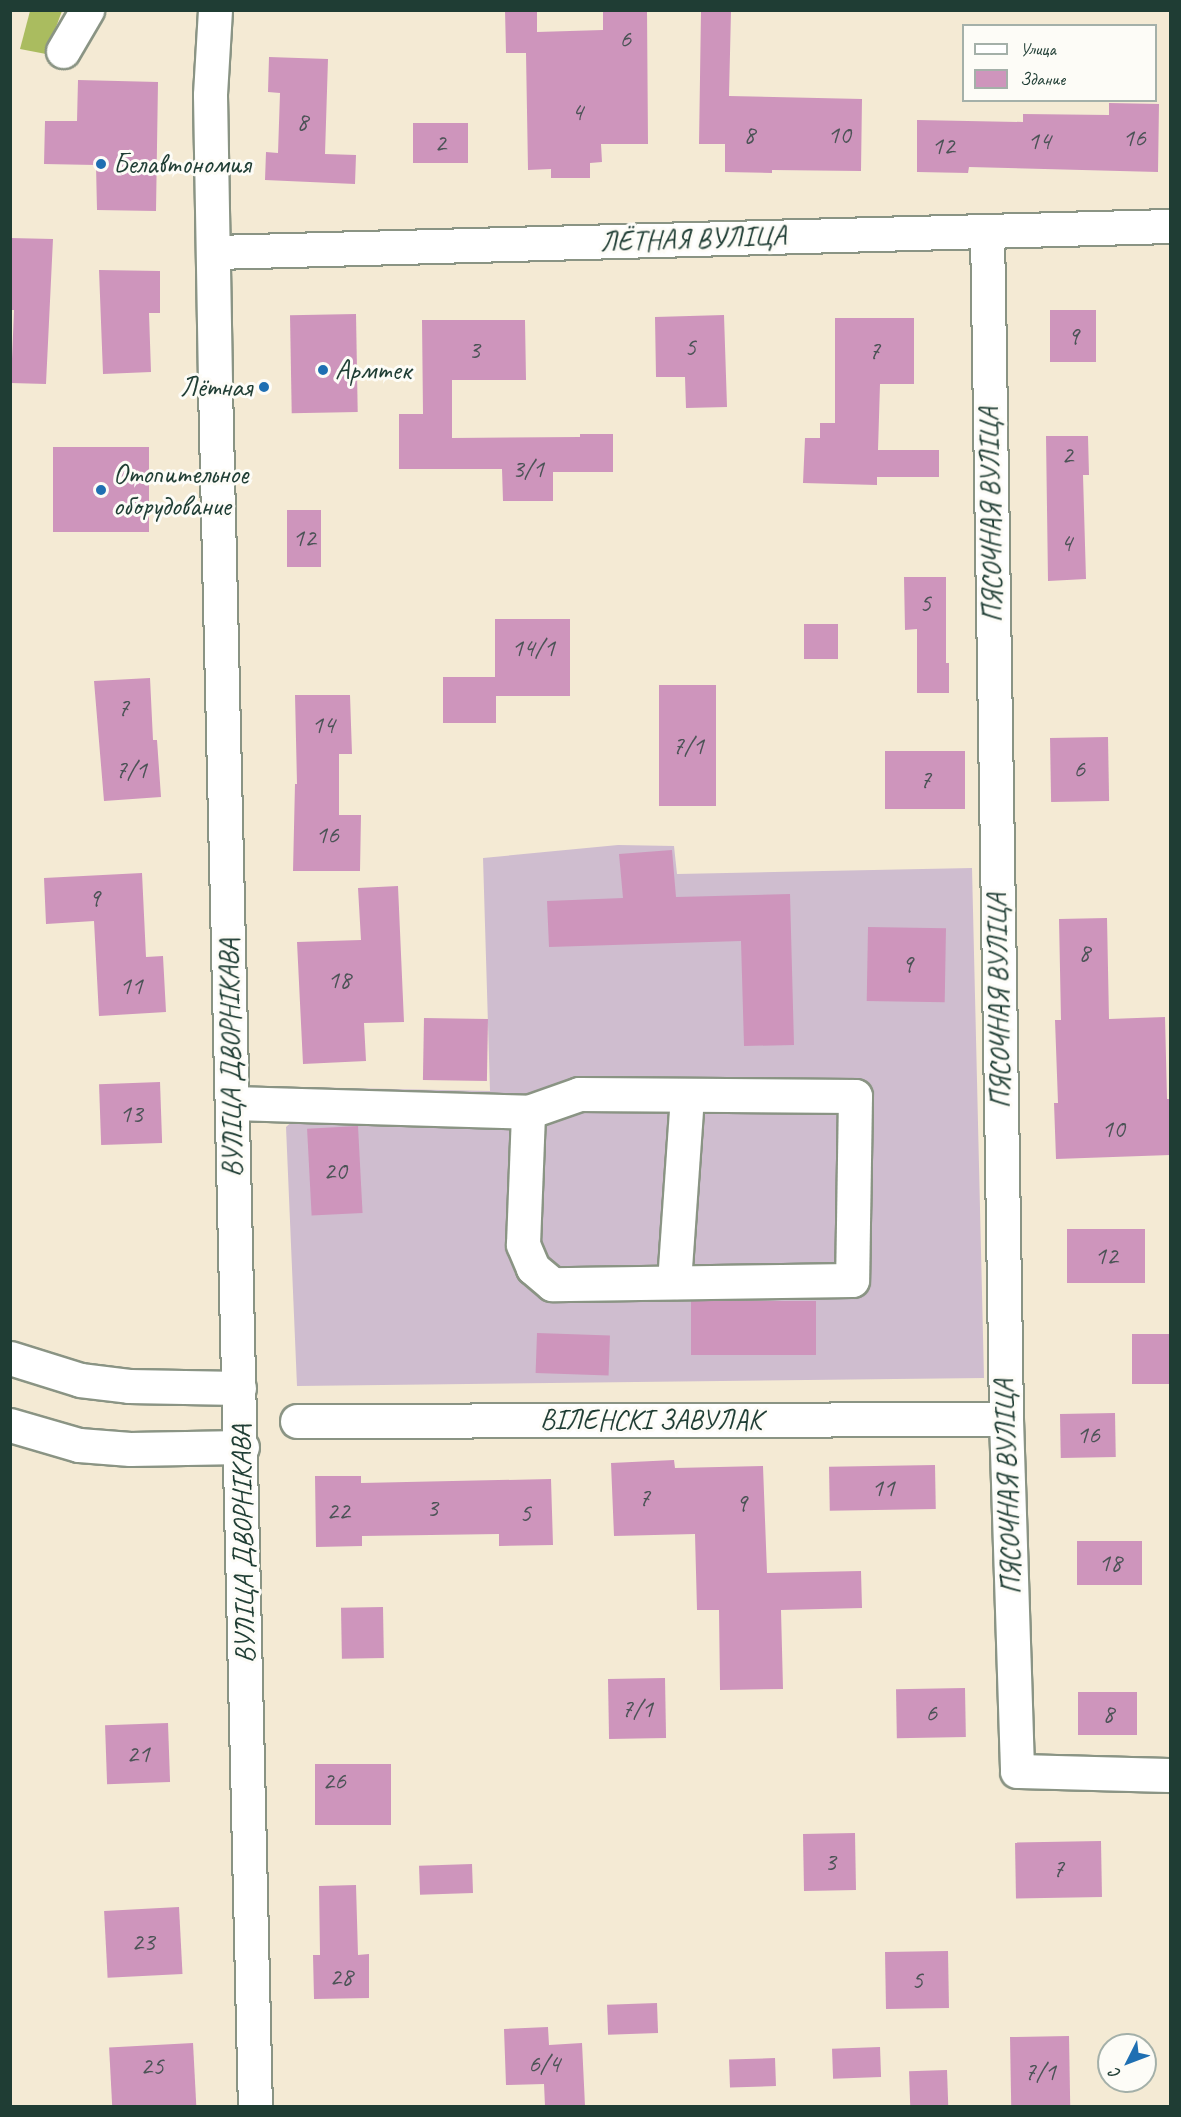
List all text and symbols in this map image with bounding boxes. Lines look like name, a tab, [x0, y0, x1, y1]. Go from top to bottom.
house number: 6	[619, 23, 631, 55]
legend	[962, 24, 1157, 102]
text: Улица	[1020, 38, 1056, 60]
text: Здание	[1020, 68, 1065, 90]
house number: 4	[571, 96, 583, 128]
house number: 8	[296, 106, 308, 138]
house number: 8	[743, 119, 755, 151]
house number: 10	[827, 119, 851, 151]
house number: 16	[1122, 122, 1146, 154]
house number: 14	[1027, 125, 1051, 157]
house number: 2	[434, 127, 446, 159]
house number: 12	[931, 130, 955, 162]
place label: Белавтономия	[113, 147, 251, 181]
marker: Белавтономия	[94, 157, 108, 171]
street label: ЛЁТНАЯ ВУЛІЦА	[601, 219, 785, 259]
house number: 9	[1067, 320, 1079, 352]
house number: 5	[684, 331, 696, 363]
house number: 3	[468, 334, 480, 366]
house number: 7	[868, 335, 880, 367]
place label: Армтек	[335, 353, 411, 387]
marker: Армтек	[316, 363, 330, 377]
place label: Лётная	[180, 370, 252, 404]
marker: Лётная	[257, 380, 271, 394]
street label: ПЯСОЧНАЯ ВУЛІЦА	[972, 408, 1010, 622]
house number: 2	[1061, 439, 1073, 471]
house number: 3/1	[512, 453, 544, 485]
place label: Отопительное оборудование	[113, 457, 248, 523]
marker: Отопительное оборудование	[94, 483, 108, 497]
house number: 12	[292, 522, 316, 554]
house number: 4	[1060, 527, 1072, 559]
house number: 5	[919, 587, 931, 619]
house number: 14/1	[511, 632, 555, 664]
house number: 7	[117, 692, 129, 724]
house number: 14	[311, 709, 335, 741]
house number: 7/1	[672, 730, 704, 762]
house number: 6	[1073, 753, 1085, 785]
house number: 7/1	[115, 754, 147, 786]
house number: 7	[919, 764, 931, 796]
house number: 16	[315, 819, 339, 851]
house number: 9	[88, 882, 100, 914]
street label: ПЯСОЧНАЯ ВУЛІЦА	[980, 894, 1018, 1108]
house number: 8	[1078, 937, 1090, 969]
street label: ВУЛІЦА ДВОРНІКАВА	[212, 939, 250, 1177]
house number: 9	[901, 948, 913, 980]
house number: 18	[327, 964, 351, 996]
house number: 11	[119, 970, 143, 1002]
house number: 13	[119, 1098, 143, 1130]
house number: 10	[1101, 1113, 1125, 1145]
house number: 20	[323, 1155, 347, 1187]
house number: 12	[1094, 1240, 1118, 1272]
street label: ПЯСОЧНАЯ ВУЛІЦА	[987, 1380, 1029, 1594]
street label: ВІЛЕНСКІ ЗАВУЛАК	[540, 1403, 762, 1437]
house number: 16	[1076, 1419, 1100, 1451]
street label: ВУЛІЦА ДВОРНІКАВА	[224, 1425, 262, 1663]
house number: 11	[871, 1472, 895, 1504]
house number: 7	[638, 1482, 650, 1514]
house number: 9	[735, 1487, 747, 1519]
house number: 3	[426, 1492, 438, 1524]
house number: 22	[326, 1495, 350, 1527]
house number: 5	[519, 1497, 531, 1529]
house number: 18	[1098, 1547, 1122, 1579]
house number: 7/1	[621, 1693, 653, 1725]
house number: 6	[925, 1697, 937, 1729]
house number: 8	[1102, 1698, 1114, 1730]
house number: 21	[126, 1738, 150, 1770]
house number: 26	[322, 1765, 346, 1797]
house number: 3	[824, 1846, 836, 1878]
house number: 7	[1052, 1853, 1064, 1885]
house number: 23	[131, 1926, 155, 1958]
house number: 28	[329, 1961, 353, 1993]
house number: 5	[911, 1964, 923, 1996]
north arrow	[1097, 2033, 1157, 2093]
house number: 6/4	[528, 2048, 560, 2080]
house number: 25	[140, 2050, 164, 2082]
house number: 7/1	[1024, 2056, 1056, 2088]
text: С	[1105, 2064, 1125, 2083]

